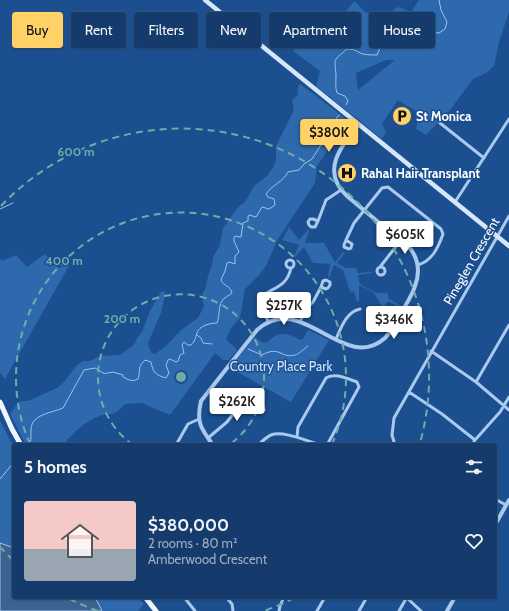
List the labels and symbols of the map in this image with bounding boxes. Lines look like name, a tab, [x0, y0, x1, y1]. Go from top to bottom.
parking icon: St Monica	[391, 105, 413, 127]
place label: St Monica	[416, 108, 472, 124]
pin: $380K	[301, 119, 357, 153]
text: 600 m	[58, 144, 94, 159]
hospital icon: Rahal Hair Transplant	[336, 162, 358, 184]
place label: Rahal Hair Transplant	[361, 165, 481, 181]
street label: Pineglen Crescent	[440, 214, 503, 308]
pin: $605K	[377, 221, 433, 255]
text: 400 m	[45, 253, 83, 268]
pin: $257K	[256, 292, 312, 326]
pin: $346K	[366, 306, 422, 340]
text: 200 m	[104, 311, 140, 326]
park label: Country Place Park	[230, 358, 332, 374]
centre of rings	[174, 370, 188, 384]
pin: $262K	[209, 388, 265, 422]

